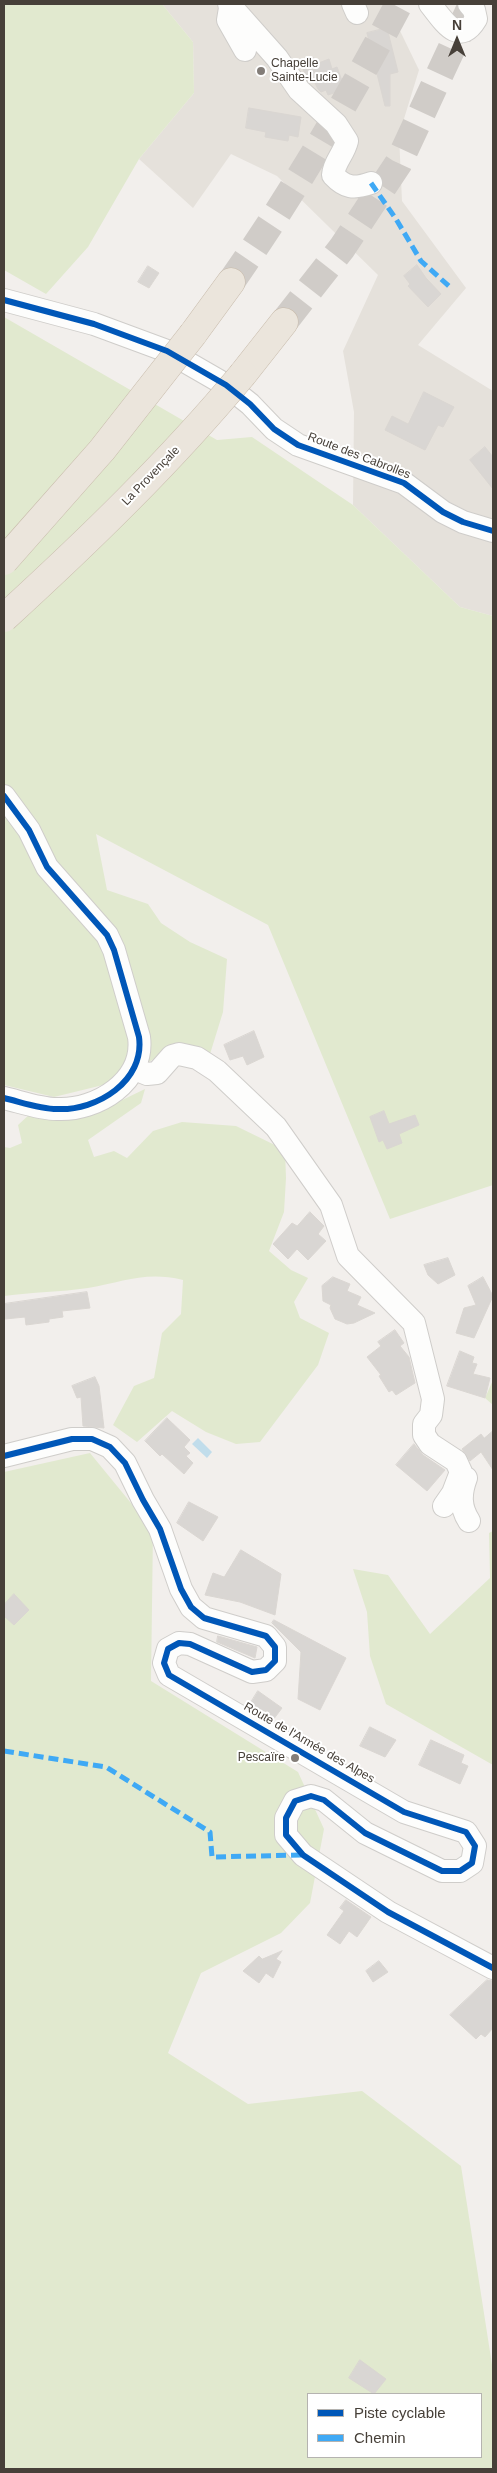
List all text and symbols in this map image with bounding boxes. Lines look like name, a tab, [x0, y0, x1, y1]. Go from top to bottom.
north arrow	[432, 15, 482, 65]
text: N	[452, 17, 462, 33]
place label: Chapelle Sainte-Lucie	[271, 57, 338, 85]
marker: Chapelle Sainte-Lucie	[255, 65, 267, 77]
street label: Route des Cabrolles	[306, 430, 412, 482]
street label: La Provençale	[119, 443, 183, 509]
street label: Route de l'Armée des Alpes	[241, 1700, 377, 1786]
place label: Pescaïre	[238, 1751, 285, 1765]
marker: Pescaïre	[289, 1752, 301, 1764]
legend	[307, 2393, 482, 2458]
text: Piste cyclable	[354, 2404, 446, 2421]
text: Chemin	[354, 2429, 406, 2446]

